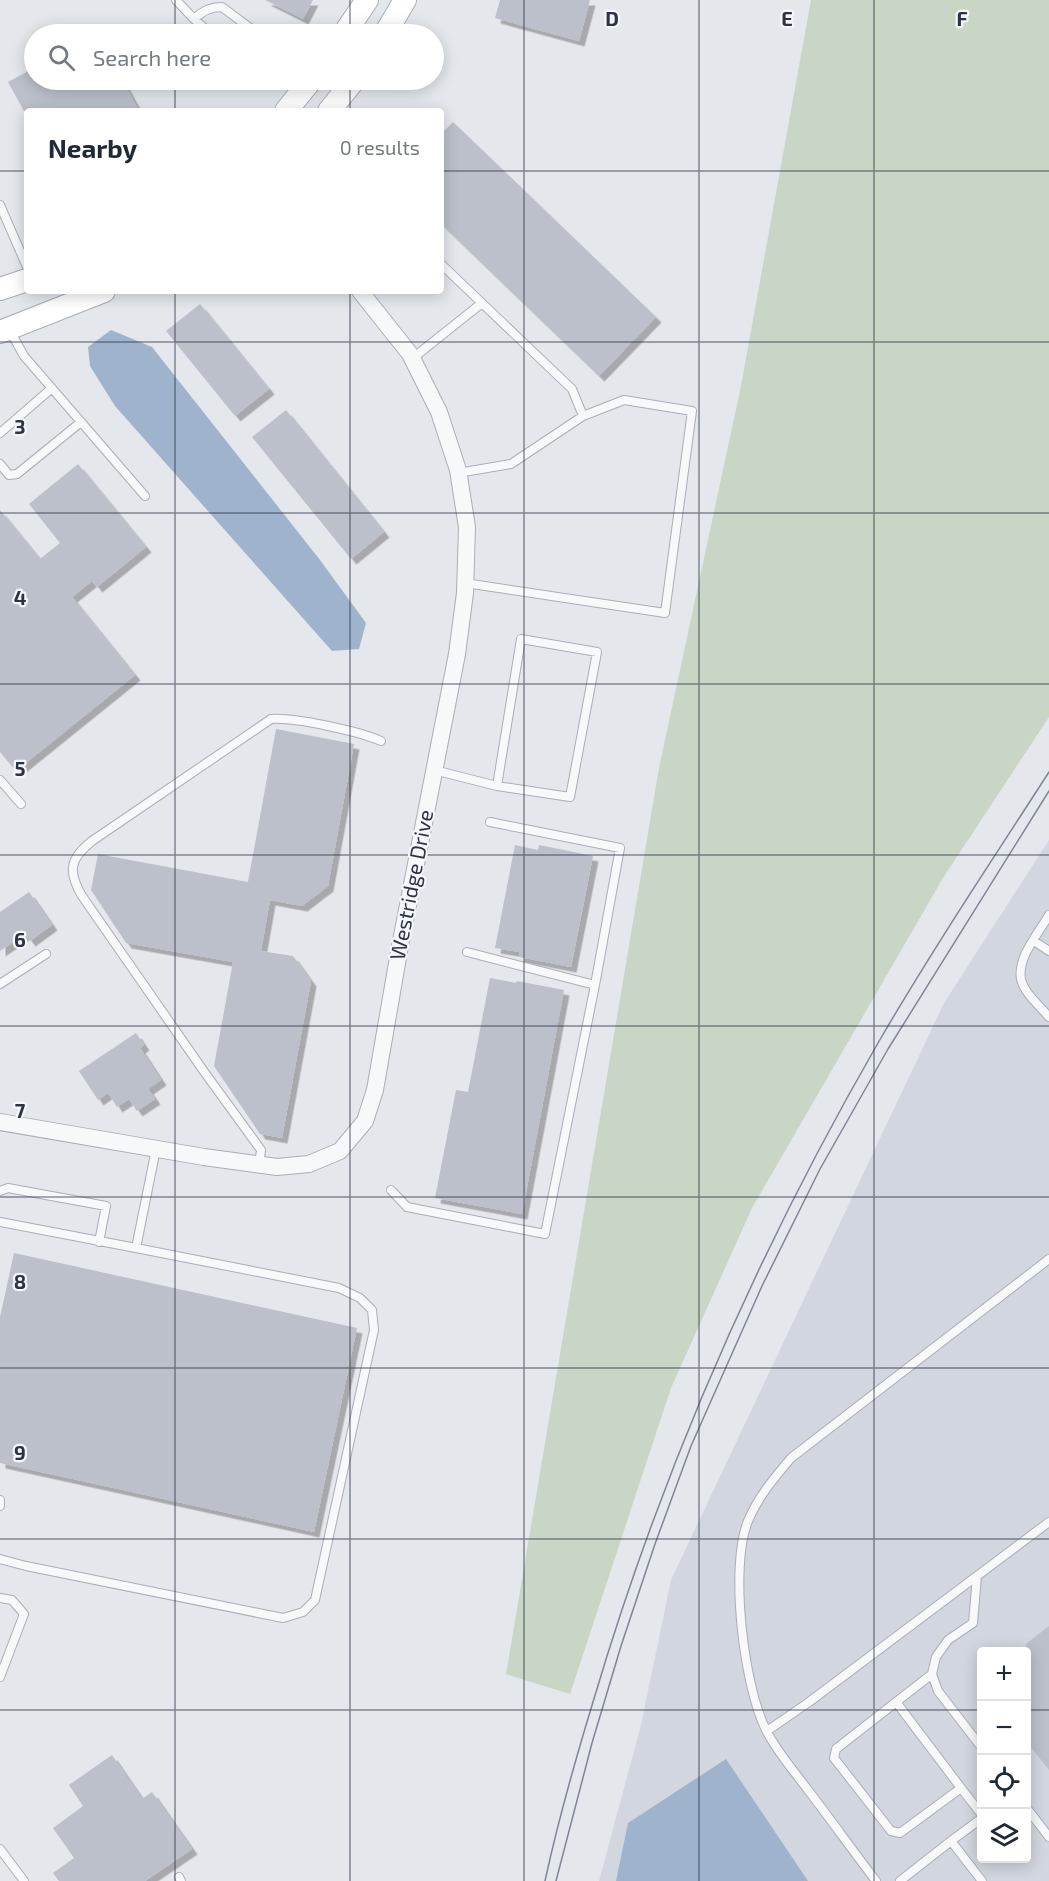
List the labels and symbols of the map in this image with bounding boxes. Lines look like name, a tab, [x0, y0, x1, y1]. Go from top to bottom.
text: D	[605, 6, 619, 30]
text: E	[781, 6, 793, 30]
text: F	[956, 6, 968, 30]
text: 3	[14, 414, 26, 438]
text: 4	[14, 585, 27, 609]
text: 5	[14, 756, 26, 780]
street label: Westridge Drive	[384, 807, 437, 962]
text: 6	[14, 927, 26, 951]
text: 7	[15, 1098, 26, 1122]
text: 8	[14, 1269, 26, 1293]
text: 9	[14, 1440, 26, 1464]

